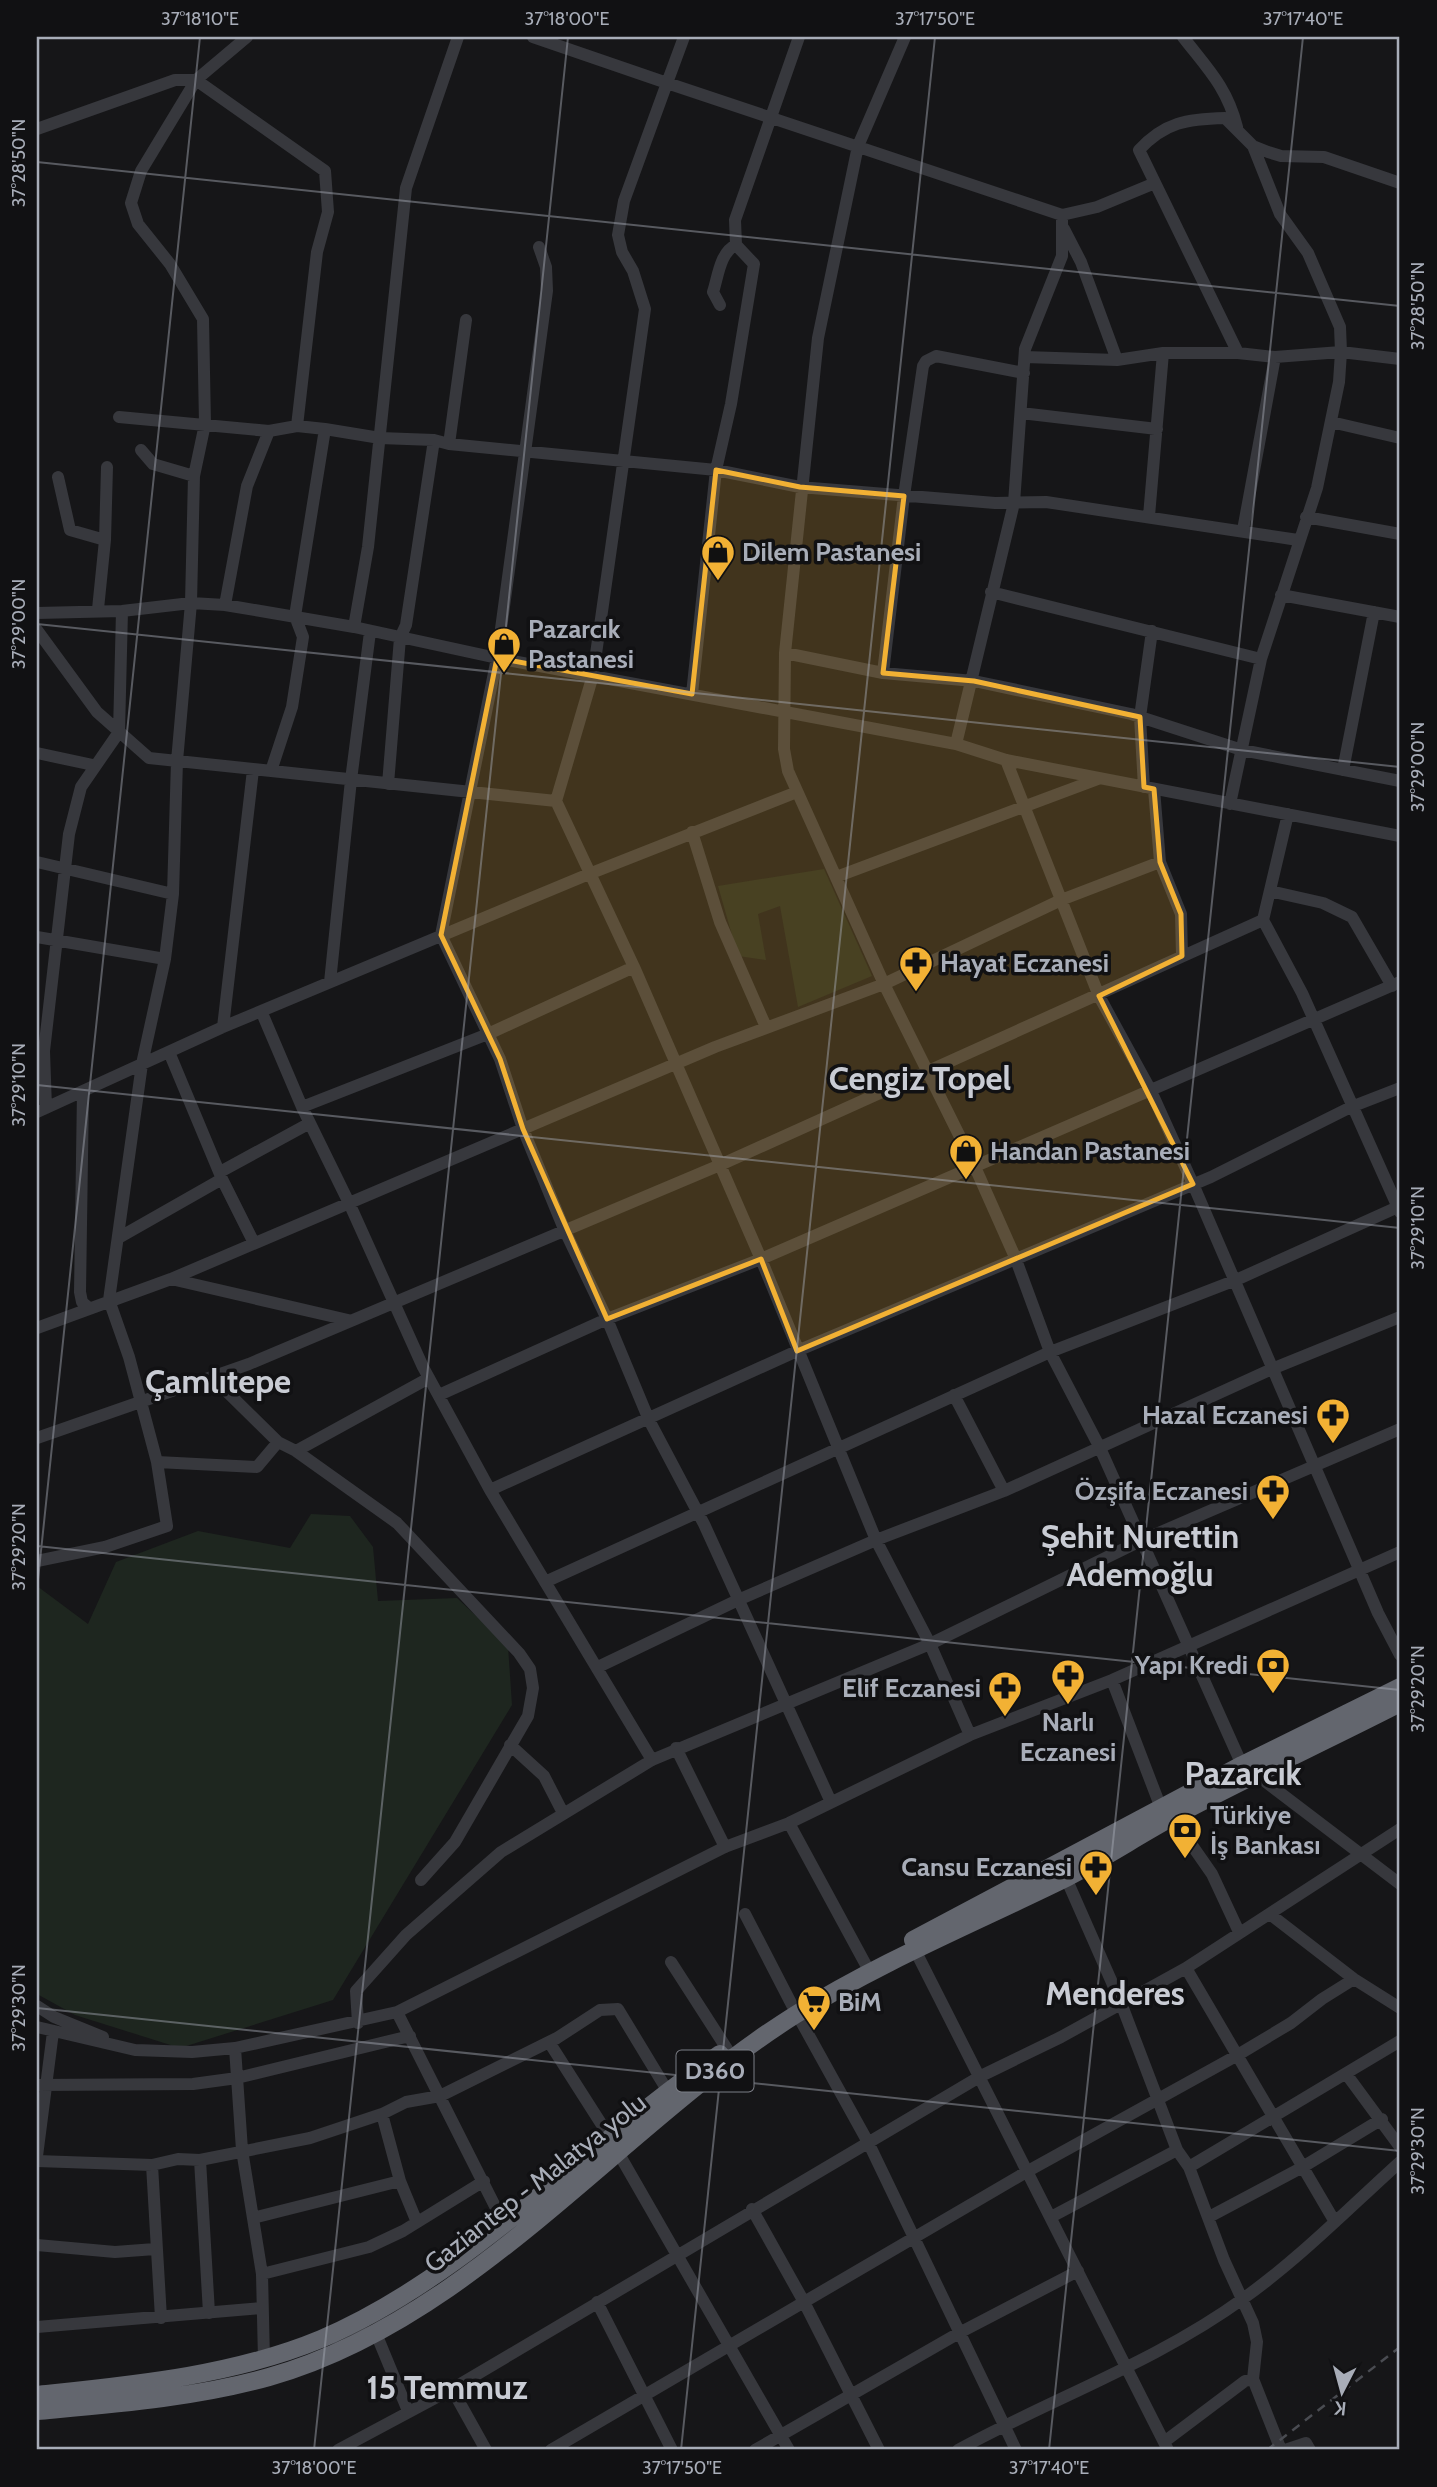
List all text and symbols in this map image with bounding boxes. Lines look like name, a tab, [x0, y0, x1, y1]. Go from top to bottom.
text: 37°18'10"E	[161, 8, 239, 30]
text: 37°18'00"E	[525, 8, 609, 30]
text: 37°17'50"E	[895, 8, 975, 30]
text: 37°17'40"E	[1263, 8, 1343, 30]
text: 37°28'50"N	[8, 119, 30, 207]
text: 37°28'50"N	[1407, 262, 1429, 350]
shop icon: Dilem Pastanesi	[699, 533, 737, 582]
place label: Dilem Pastanesi	[742, 536, 921, 568]
text: 37°29'00"N	[8, 579, 30, 669]
place label: Pazarcık Pastanesi	[528, 613, 634, 675]
shop icon: Pazarcık Pastanesi	[485, 625, 523, 674]
text: 37°29'00"N	[1407, 722, 1429, 812]
pharmacy icon: Hayat Eczanesi	[897, 944, 935, 993]
place label: Hayat Eczanesi	[940, 947, 1109, 979]
text: 37°29'10"N	[8, 1043, 30, 1127]
district label: Cengiz Topel	[829, 1058, 1011, 1098]
shop icon: Handan Pastanesi	[947, 1132, 985, 1181]
place label: Handan Pastanesi	[990, 1135, 1190, 1167]
text: 37°29'10"N	[1407, 1186, 1429, 1270]
district label: Çamlıtepe	[145, 1361, 291, 1401]
pharmacy icon: Hazal Eczanesi	[1314, 1396, 1352, 1445]
place label: Hazal Eczanesi	[1142, 1399, 1308, 1431]
pharmacy icon: Özşifa Eczanesi	[1254, 1472, 1292, 1521]
place label: Özşifa Eczanesi	[1075, 1475, 1248, 1507]
text: 37°29'20"N	[8, 1503, 30, 1591]
district label: Şehit Nurettin Ademoğlu	[1041, 1516, 1239, 1594]
text: 37°29'20"N	[1407, 1645, 1429, 1733]
bank icon: Yapı Kredi	[1254, 1646, 1292, 1695]
place label: Yapı Kredi	[1134, 1649, 1248, 1681]
pharmacy icon: Narlı Eczanesi	[1049, 1657, 1087, 1706]
pharmacy icon: Elif Eczanesi	[986, 1669, 1024, 1718]
place label: Elif Eczanesi	[842, 1672, 981, 1704]
place label: Narlı Eczanesi	[1020, 1706, 1116, 1768]
district label: Pazarcık	[1184, 1753, 1302, 1793]
place label: Türkiye İş Bankası	[1210, 1799, 1320, 1861]
bank icon: Türkiye İş Bankası	[1166, 1811, 1204, 1860]
pharmacy icon: Cansu Eczanesi	[1077, 1848, 1115, 1897]
place label: Cansu Eczanesi	[901, 1851, 1072, 1883]
text: 37°29'30"N	[8, 1964, 30, 2052]
district label: Menderes	[1045, 1973, 1185, 2013]
supermarket icon: BiM	[795, 1983, 833, 2032]
place label: BiM	[838, 1986, 882, 2018]
road number: D360	[676, 2050, 754, 2092]
street label: Gaziantep - Malatya yolu	[418, 2087, 652, 2279]
text: 37°29'30"N	[1407, 2107, 1429, 2195]
north arrow	[1308, 2358, 1378, 2428]
district label: 15 Temmuz	[366, 2367, 528, 2407]
text: K	[1333, 2396, 1347, 2420]
text: 37°18'00"E	[272, 2457, 356, 2479]
text: 37°17'50"E	[642, 2457, 722, 2479]
text: 37°17'40"E	[1009, 2457, 1089, 2479]

